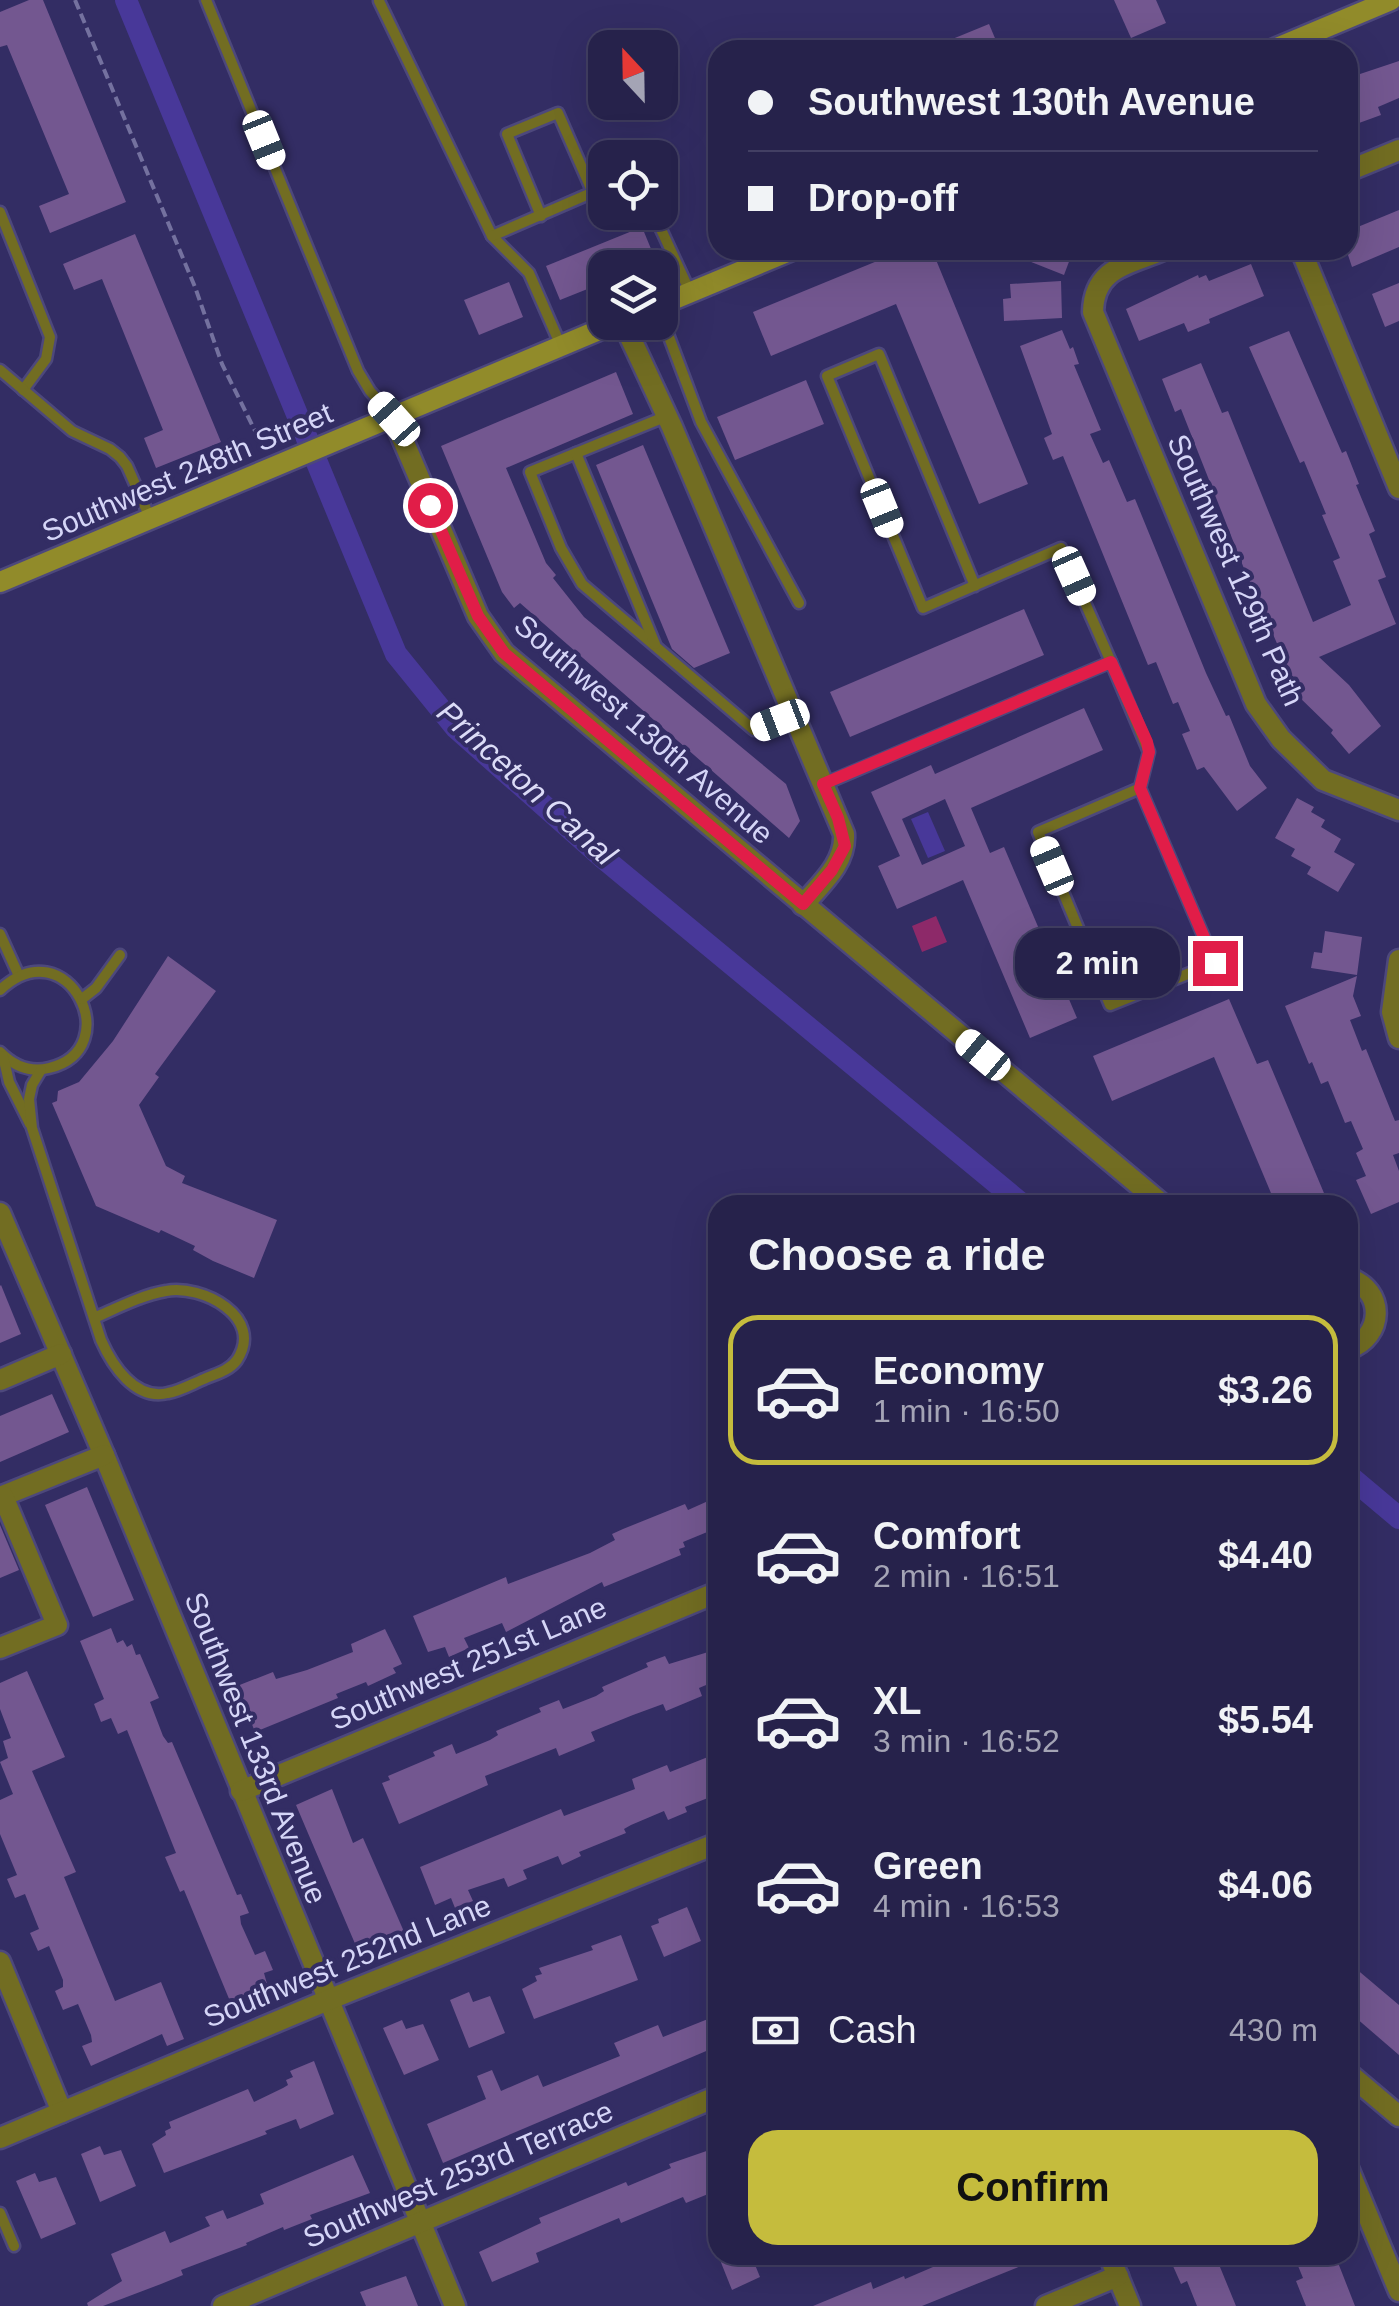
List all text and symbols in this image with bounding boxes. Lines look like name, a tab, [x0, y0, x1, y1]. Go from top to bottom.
north arrow	[588, 30, 678, 120]
map controls	[588, 30, 678, 340]
text: Southwest 130th Avenue	[808, 81, 1255, 123]
car	[239, 107, 289, 173]
button: locate	[588, 140, 678, 230]
text: Drop-off	[808, 177, 958, 219]
button: layers	[588, 250, 678, 340]
car	[363, 387, 425, 451]
street label: Southwest 248th Street	[37, 396, 338, 548]
street label: Southwest 129th Path	[1161, 429, 1311, 711]
car	[857, 475, 907, 541]
route start	[408, 483, 453, 528]
car	[1048, 542, 1100, 610]
street label: Southwest 130th Avenue	[508, 608, 780, 850]
water label: Princeton Canal	[430, 693, 624, 873]
car	[747, 695, 813, 745]
car	[1026, 833, 1078, 899]
callout: 2 min	[1015, 928, 1180, 998]
route end	[1193, 941, 1238, 986]
text: 2 min	[1056, 945, 1139, 981]
car	[950, 1024, 1016, 1086]
text: Choose a ride	[748, 1229, 1046, 1280]
icon: car	[753, 1345, 843, 1435]
text: Economy	[873, 1350, 1044, 1392]
text: $3.26	[1218, 1369, 1313, 1411]
text: 1 min · 16:50	[873, 1393, 1060, 1429]
icon: car	[753, 1510, 843, 1600]
text: Comfort	[873, 1515, 1021, 1557]
text: $4.40	[1218, 1534, 1313, 1576]
text: 2 min · 16:51	[873, 1558, 1060, 1594]
street label: Southwest 133rd Avenue	[178, 1587, 334, 1909]
street label: Southwest 251st Lane	[325, 1590, 611, 1736]
icon: car	[753, 1675, 843, 1765]
text: XL	[873, 1680, 922, 1722]
text: $5.54	[1218, 1699, 1313, 1741]
text: 3 min · 16:52	[873, 1723, 1060, 1759]
icon: car	[753, 1840, 843, 1930]
text: Green	[873, 1845, 983, 1887]
text: $4.06	[1218, 1864, 1313, 1906]
street label: Southwest 252nd Lane	[199, 1888, 495, 2034]
text: 4 min · 16:53	[873, 1888, 1060, 1924]
icon: cash	[748, 2003, 803, 2058]
text: Cash	[828, 2009, 917, 2051]
text: 430 m	[1229, 2012, 1318, 2048]
street label: Southwest 253rd Terrace	[298, 2094, 618, 2254]
button: Confirm	[748, 2130, 1318, 2245]

